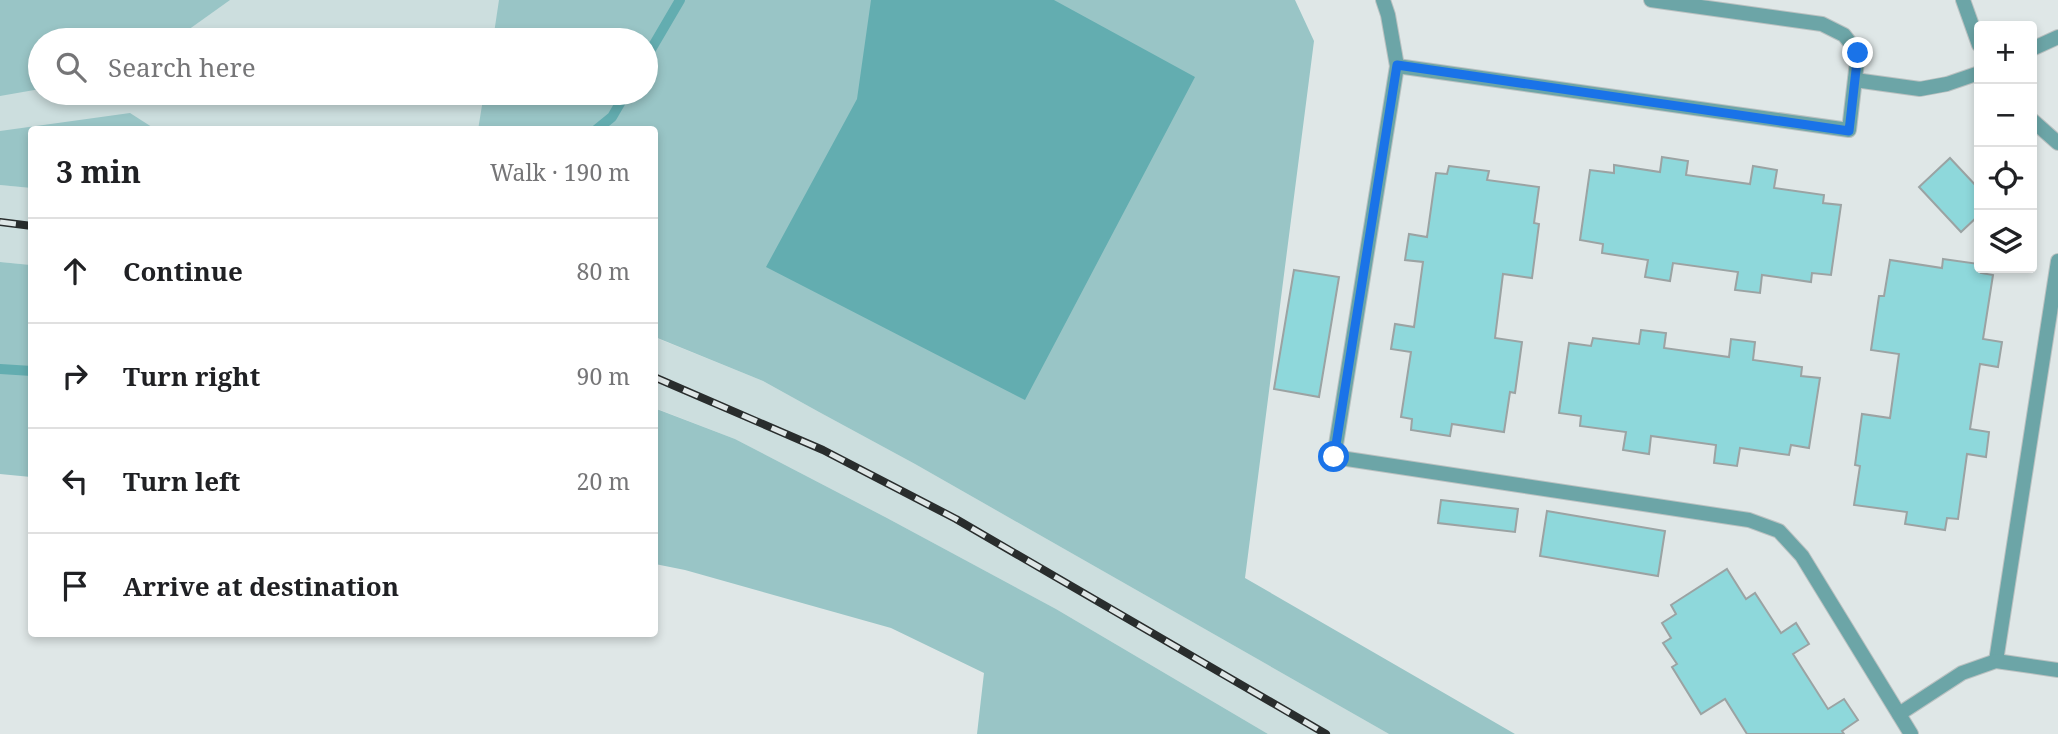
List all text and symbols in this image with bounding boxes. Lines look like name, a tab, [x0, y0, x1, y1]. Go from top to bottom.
map controls	[1974, 21, 2037, 273]
button: +	[1974, 21, 2037, 84]
search box	[28, 28, 658, 105]
route end	[1842, 37, 1873, 68]
icon: search	[52, 48, 90, 86]
text: Search here	[108, 49, 256, 85]
button: −	[1974, 84, 2037, 147]
button: locate	[1974, 147, 2037, 210]
text: 3 min	[56, 151, 141, 192]
text: Walk · 190 m	[490, 156, 630, 188]
button: layers	[1974, 210, 2037, 273]
icon: ahead	[56, 252, 94, 290]
text: Continue	[123, 253, 243, 289]
text: 80 m	[577, 255, 630, 287]
icon: right	[56, 357, 94, 395]
text: Turn right	[123, 358, 260, 394]
text: 90 m	[577, 360, 630, 392]
route start	[1318, 441, 1349, 472]
icon: left	[56, 462, 94, 500]
text: Turn left	[123, 463, 240, 499]
text: 20 m	[577, 465, 630, 497]
icon: arrive	[56, 567, 94, 605]
text: Arrive at destination	[123, 568, 399, 604]

